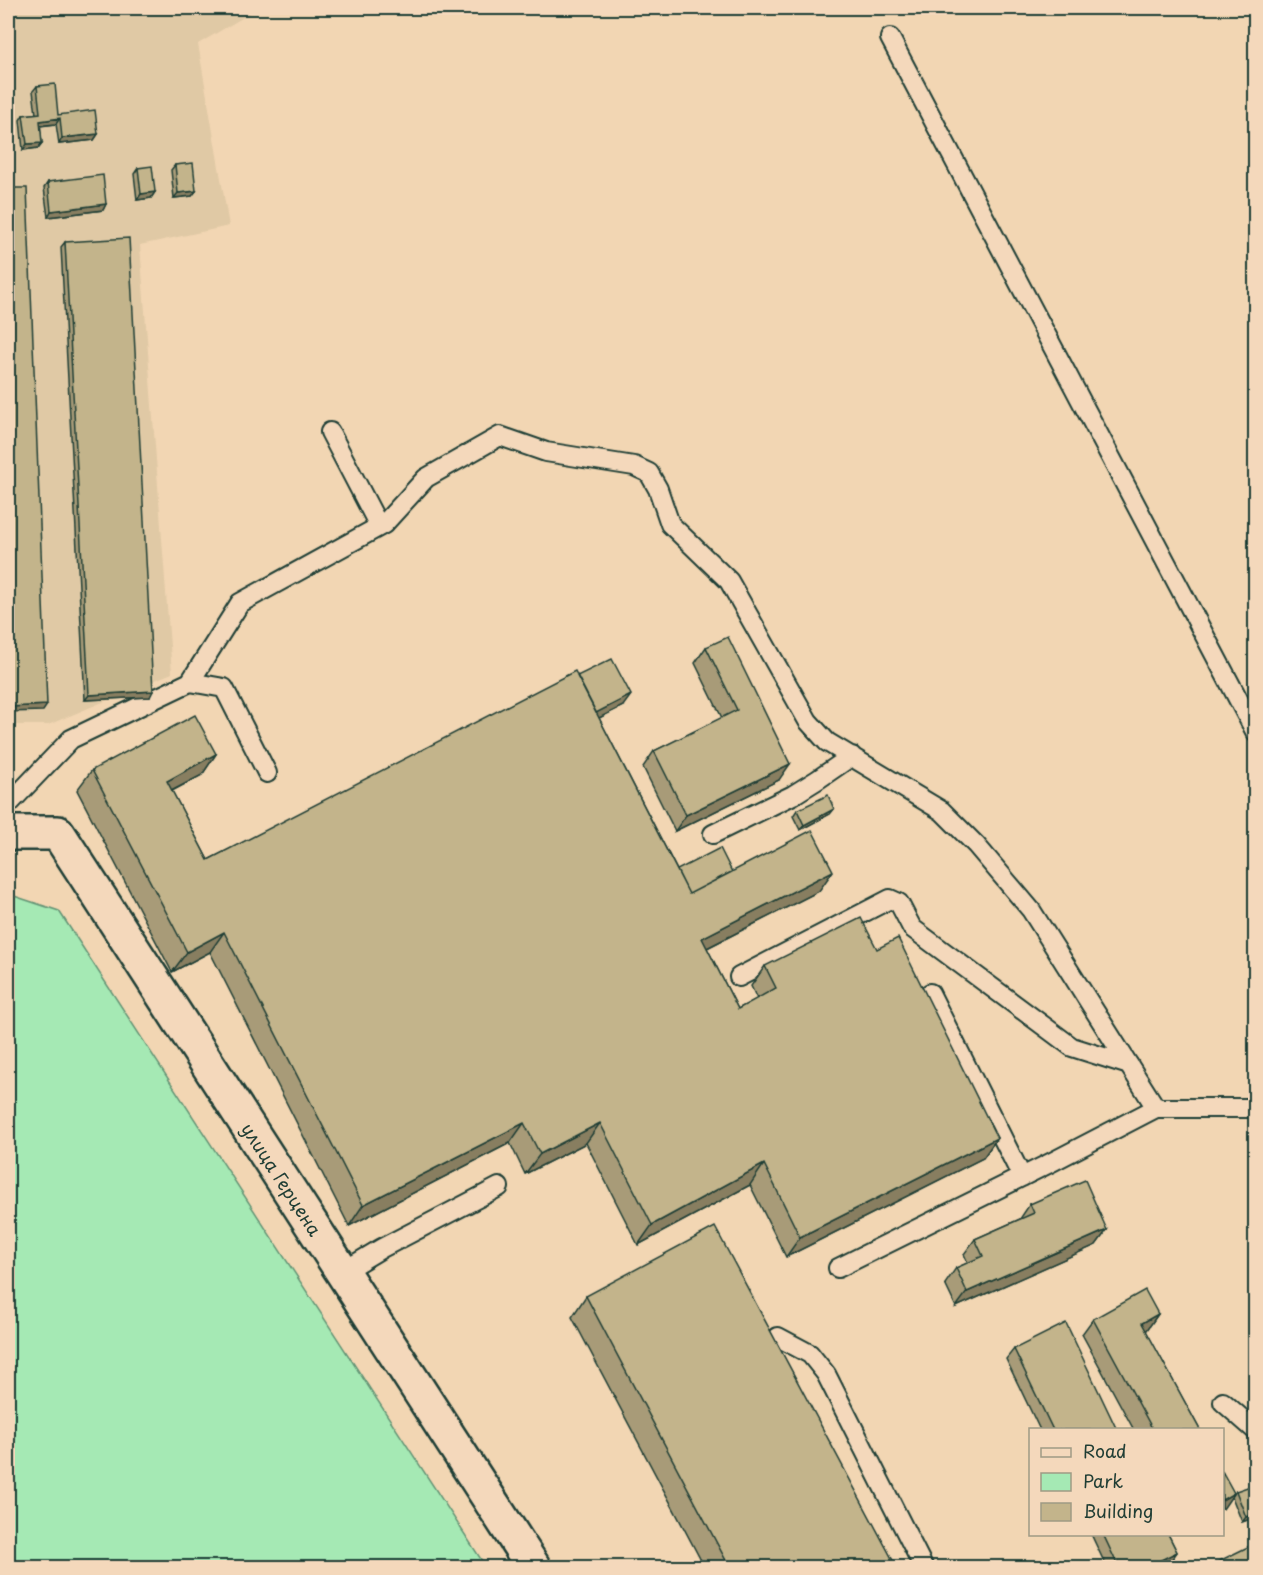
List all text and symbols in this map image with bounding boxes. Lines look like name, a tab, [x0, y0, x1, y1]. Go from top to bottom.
street label: улица Герцена	[235, 1117, 329, 1242]
legend	[1029, 1428, 1224, 1536]
text: Road	[1083, 1437, 1127, 1464]
text: Park	[1083, 1467, 1123, 1494]
text: Building	[1083, 1497, 1153, 1524]

